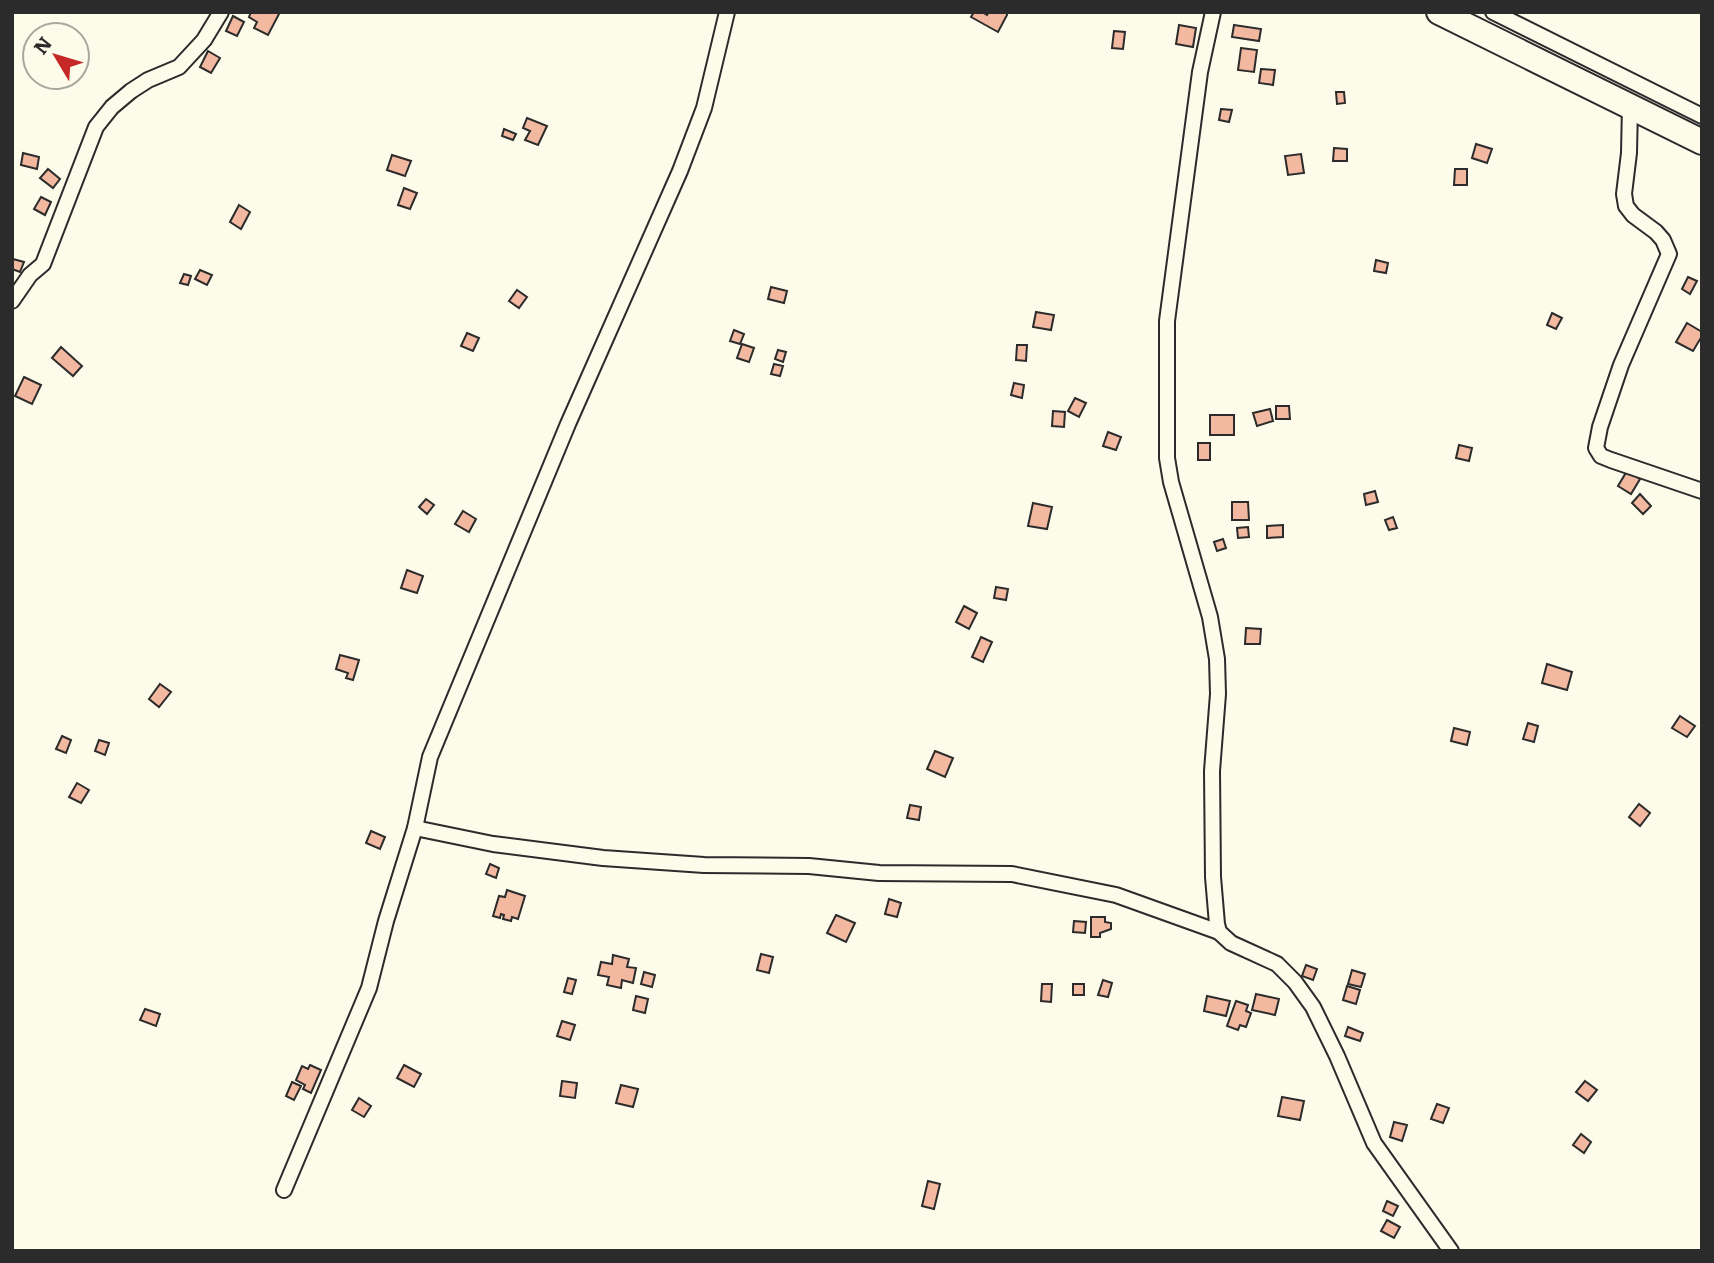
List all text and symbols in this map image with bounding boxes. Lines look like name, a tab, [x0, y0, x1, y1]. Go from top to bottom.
north arrow	[21, 21, 91, 91]
text: N	[26, 30, 58, 60]

